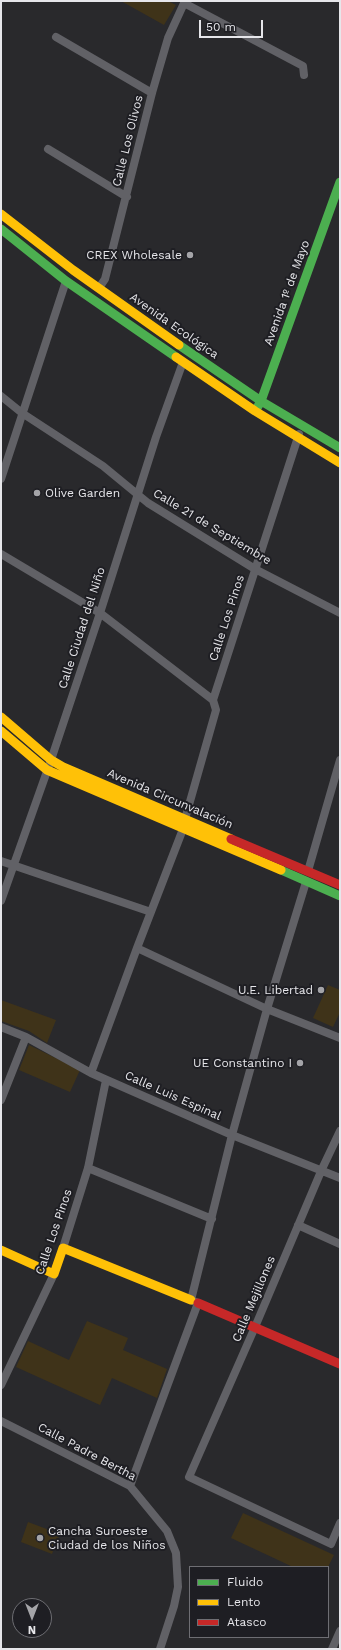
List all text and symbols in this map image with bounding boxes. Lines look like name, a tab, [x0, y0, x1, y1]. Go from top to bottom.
scale bar	[201, 12, 265, 38]
text: 50 m	[206, 20, 236, 34]
street label: Calle Los Olivos	[110, 94, 146, 188]
street label: Avenida 1º de Mayo	[261, 238, 313, 348]
place label: CREX Wholesale	[86, 248, 182, 262]
marker: CREX Wholesale	[185, 250, 195, 260]
street label: Avenida Ecológica	[127, 290, 221, 362]
place label: Olive Garden	[45, 486, 120, 500]
street label: Calle 21 de Septiembre	[150, 486, 274, 568]
marker: Olive Garden	[32, 488, 42, 498]
street label: Calle Ciudad del Niño	[56, 565, 108, 691]
street label: Calle Los Pinos	[206, 573, 248, 663]
street label: Avenida Circunvalación	[105, 766, 235, 832]
place label: U.E. Libertad	[238, 983, 313, 997]
marker: U.E. Libertad	[316, 985, 326, 995]
place label: UE Constantino I	[193, 1056, 292, 1070]
marker: UE Constantino I	[295, 1058, 305, 1068]
street label: Calle Luis Espinal	[123, 1068, 223, 1124]
street label: Calle Los Pinos	[33, 1187, 75, 1277]
street label: Calle Mejillones	[229, 1254, 279, 1344]
street label: Calle Padre Bertha	[35, 1420, 139, 1484]
place label: Cancha Suroeste Ciudad de los Niños	[48, 1524, 166, 1552]
marker: Cancha Suroeste Ciudad de los Niños	[35, 1533, 45, 1543]
legend	[189, 1566, 329, 1638]
text: Fluido	[227, 1575, 263, 1589]
text: Lento	[227, 1595, 261, 1609]
north arrow	[12, 1598, 52, 1638]
text: Atasco	[227, 1615, 267, 1629]
text: N	[28, 1623, 36, 1636]

